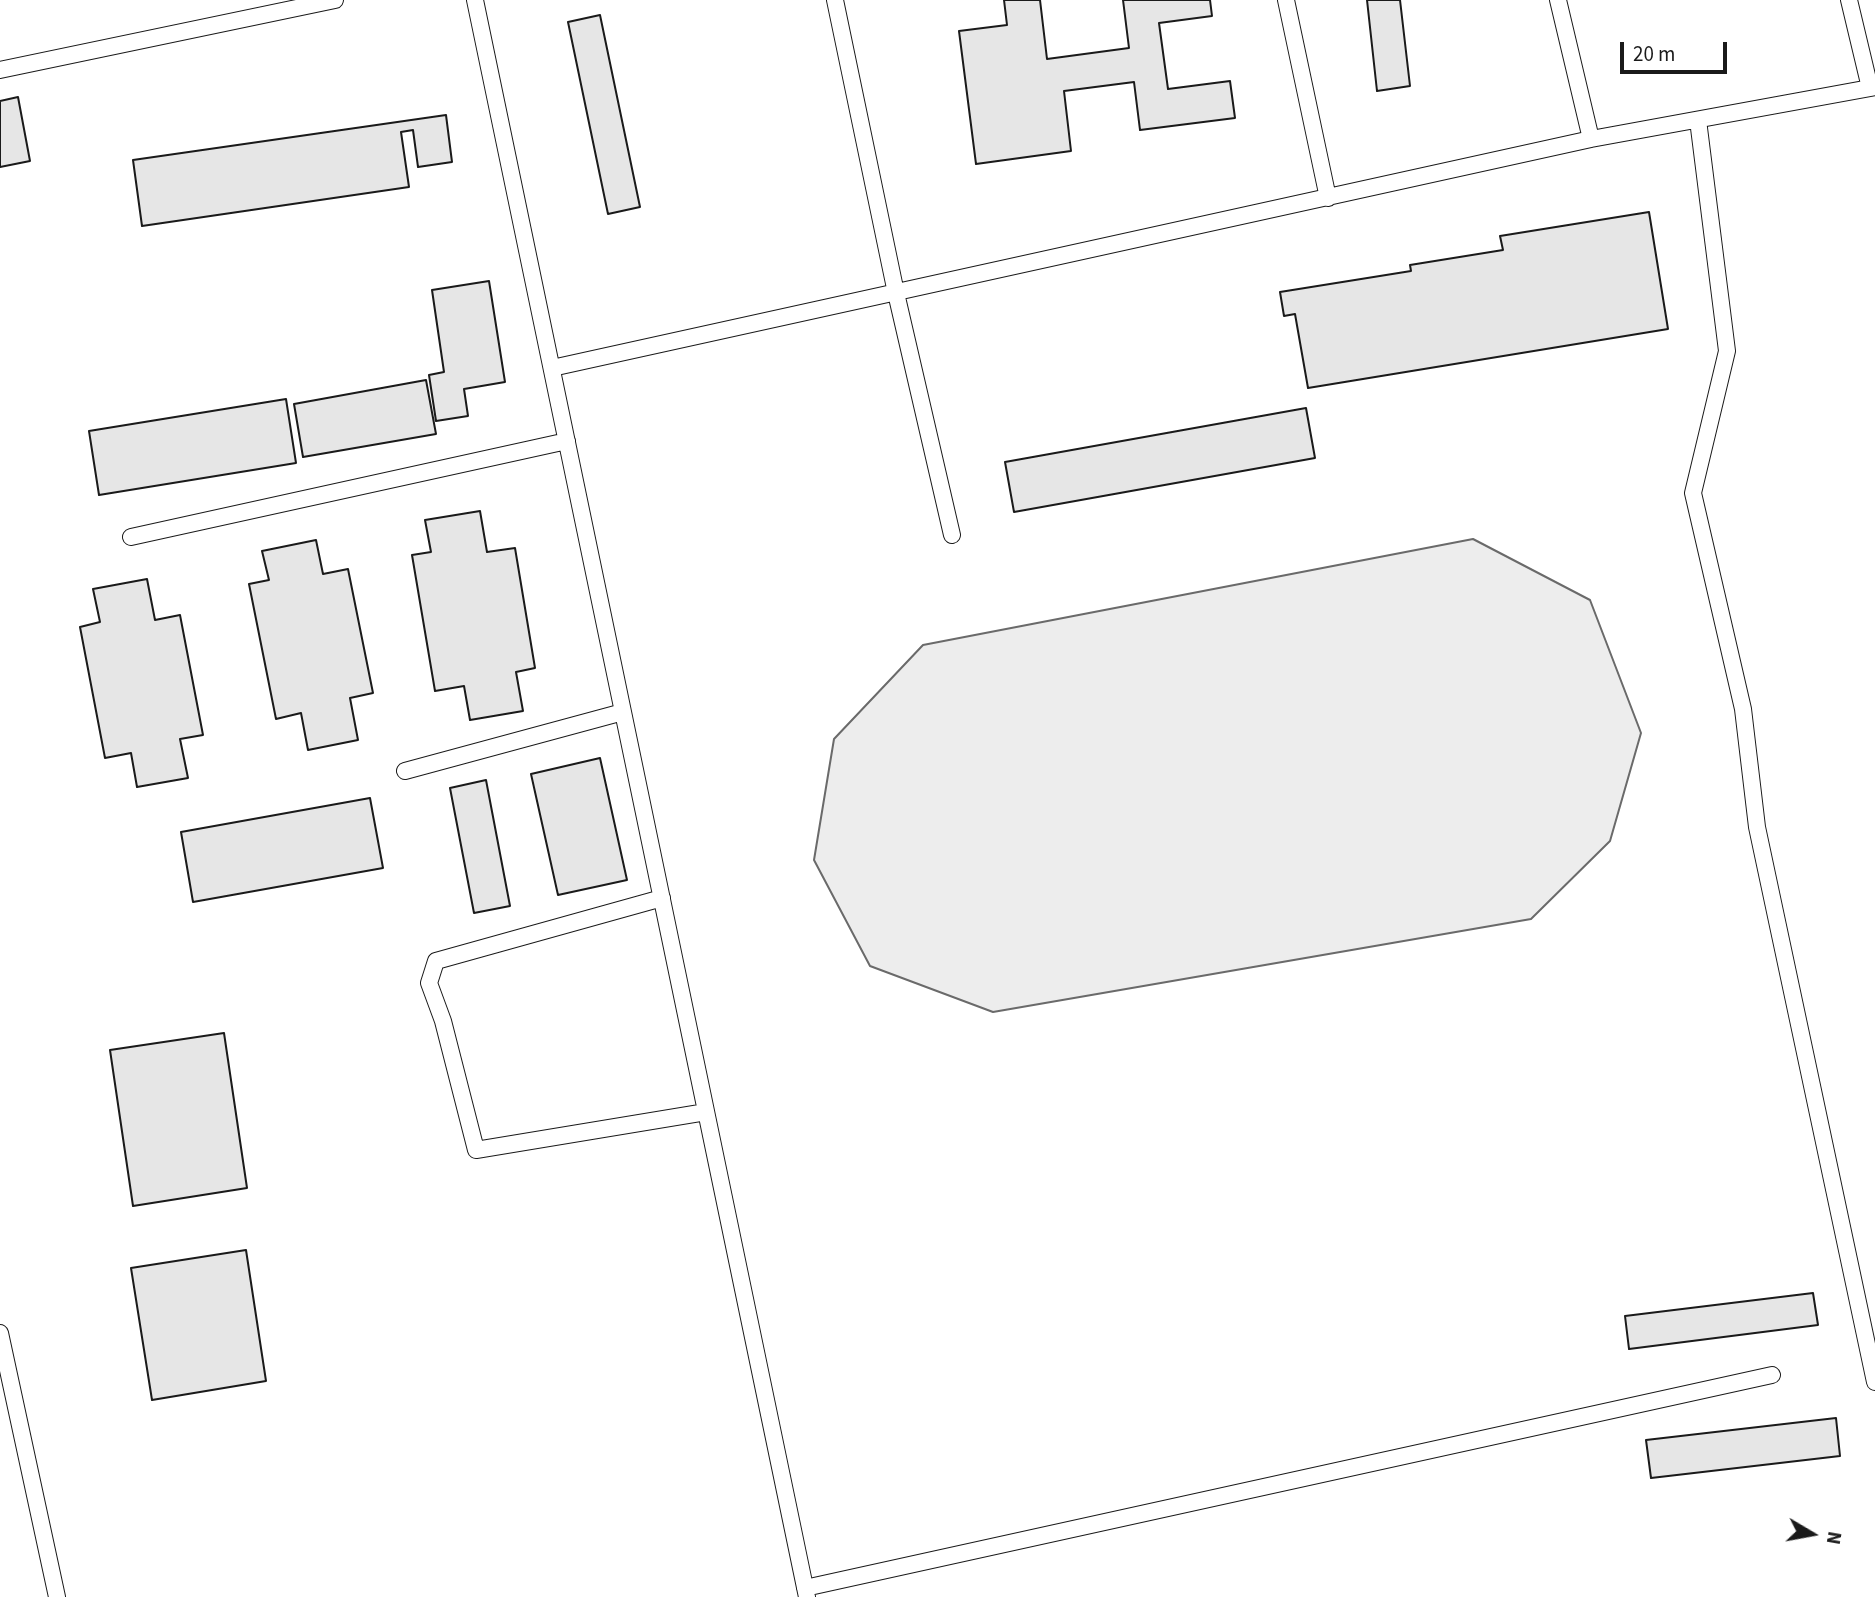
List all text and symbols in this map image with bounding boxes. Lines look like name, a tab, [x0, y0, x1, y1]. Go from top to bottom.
scale bar	[1623, 28, 1730, 72]
text: 20 m	[1633, 39, 1675, 69]
north arrow	[1777, 1499, 1847, 1569]
text: N	[1819, 1529, 1848, 1546]

